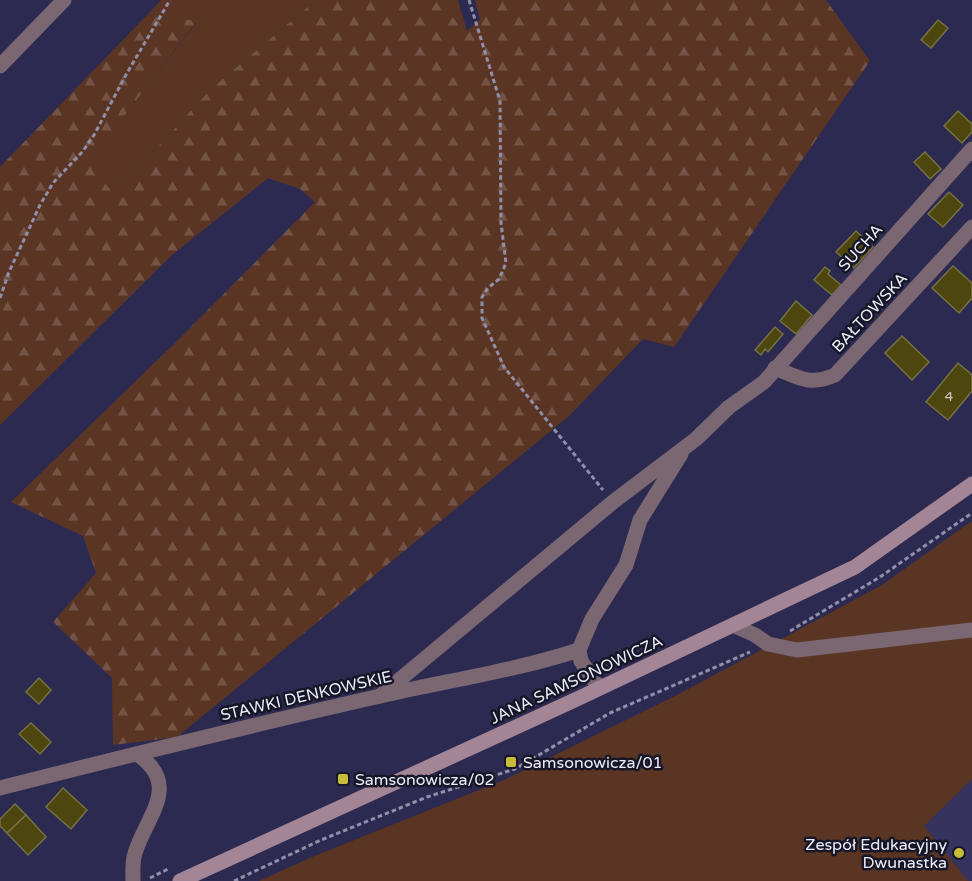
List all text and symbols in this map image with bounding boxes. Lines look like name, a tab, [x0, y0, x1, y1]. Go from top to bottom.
street label: SUCHA	[834, 220, 887, 276]
street label: BAŁTOWSKA	[828, 269, 912, 357]
house number: 4	[945, 388, 954, 405]
street label: JANA SAMSONOWICZA	[487, 631, 666, 729]
street label: STAWKI DENKOWSKIE	[219, 667, 394, 725]
place label: Samsonowicza/01	[523, 753, 663, 773]
marker: Samsonowicza/01	[504, 755, 518, 769]
place label: Samsonowicza/02	[355, 770, 495, 790]
marker: Samsonowicza/02	[336, 772, 350, 786]
place label: Zespół Edukacyjny Dwunastka	[805, 835, 947, 873]
marker: Zespół Edukacyjny Dwunastka	[952, 846, 966, 860]

